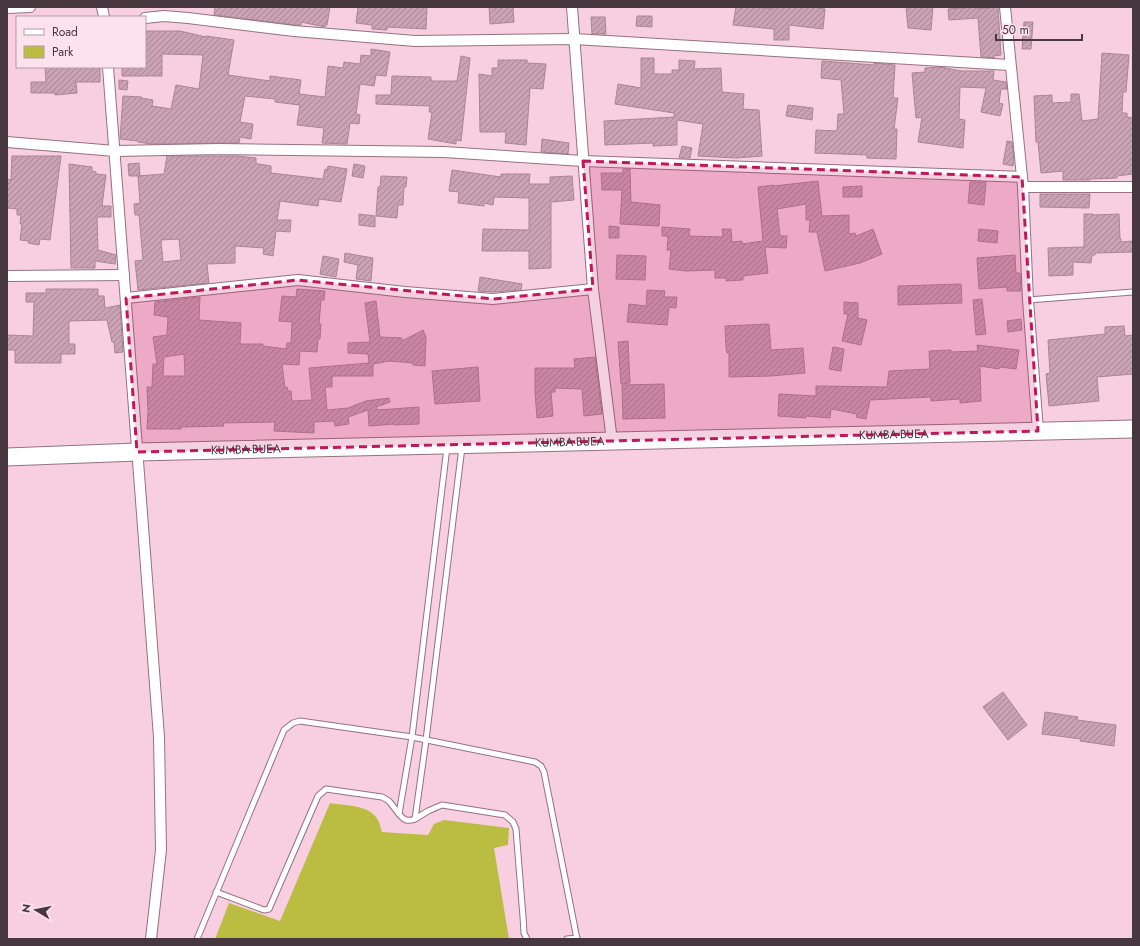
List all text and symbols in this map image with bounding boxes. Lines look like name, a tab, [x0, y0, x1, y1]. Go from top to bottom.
legend	[16, 16, 146, 68]
scale bar	[996, 16, 1082, 42]
text: 50 m	[1002, 21, 1029, 39]
text: Road	[52, 23, 78, 41]
text: Park	[52, 43, 74, 61]
street label: KUMBA-BUEA	[859, 425, 929, 444]
street label: KUMBA-BUEA	[535, 432, 605, 452]
street label: KUMBA-BUEA	[211, 440, 281, 459]
north arrow	[16, 890, 56, 930]
text: N	[18, 903, 35, 914]

